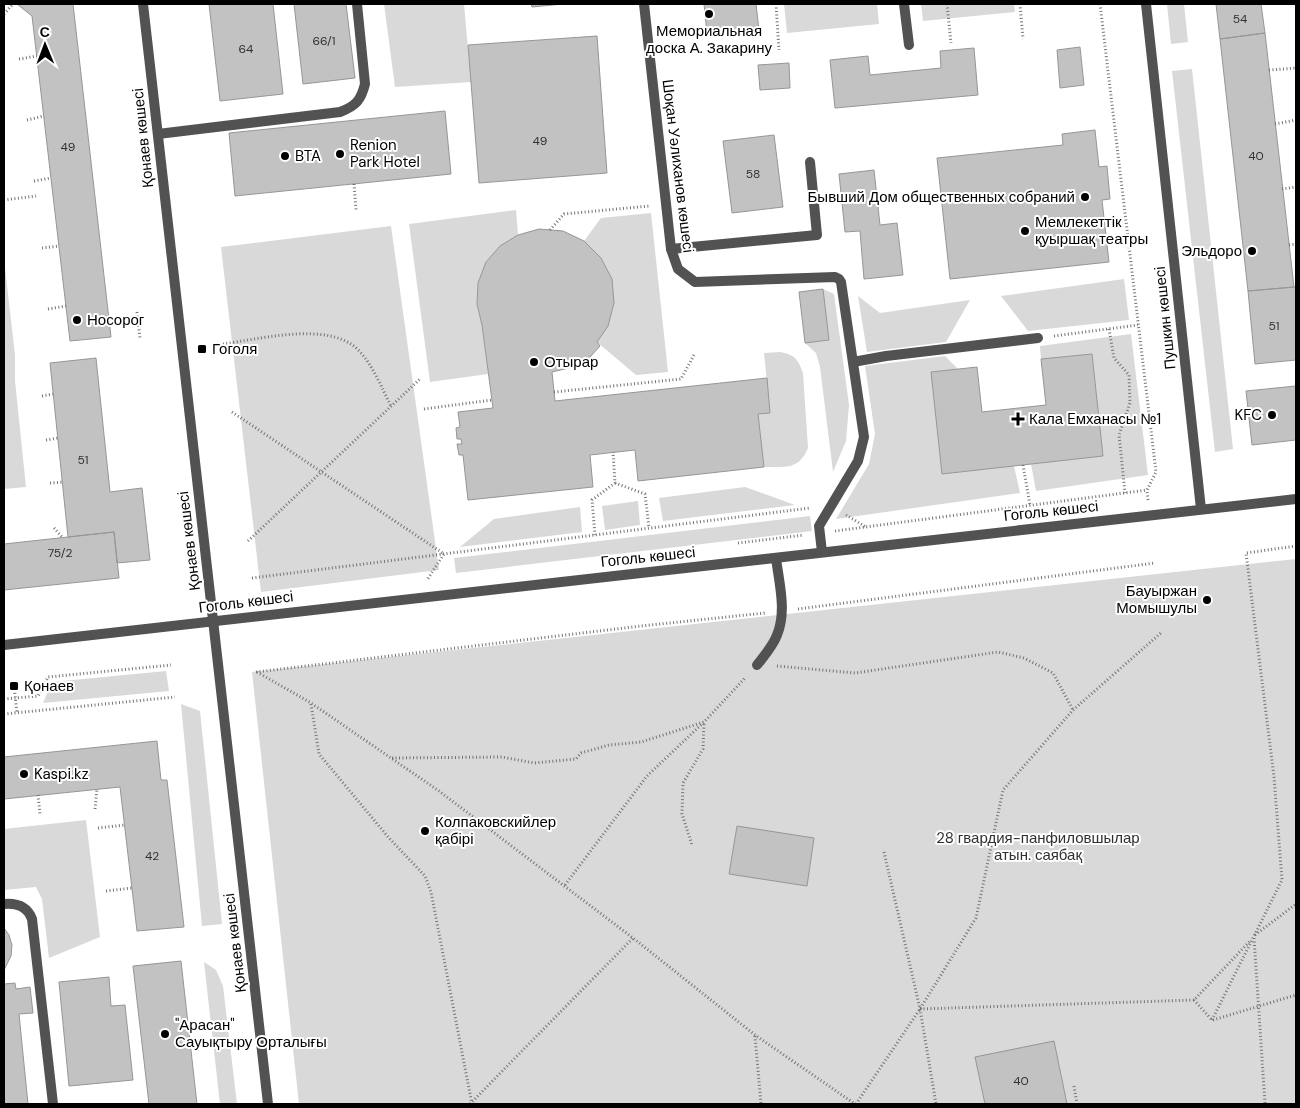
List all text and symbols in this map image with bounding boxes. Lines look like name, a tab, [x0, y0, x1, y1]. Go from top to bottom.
marker: Мемориальная доска А. Закарину	[703, 8, 715, 20]
house number: 54	[1233, 11, 1247, 27]
north arrow	[20, 20, 70, 70]
place label: Мемориальная доска А. Закарину	[646, 21, 772, 58]
text: С	[40, 23, 50, 41]
house number: 66/1	[312, 33, 336, 49]
house number: 64	[239, 41, 253, 57]
street label: Шоқан Уәлиханов көшесі	[657, 78, 699, 254]
street label: Қонаев көшесі	[128, 87, 158, 189]
house number: 49	[533, 133, 547, 149]
place label: Renion Park Hotel	[350, 135, 420, 172]
house number: 49	[61, 139, 75, 155]
place label: BTA	[295, 146, 321, 166]
marker: Renion Park Hotel	[334, 148, 346, 160]
house number: 40	[1248, 148, 1264, 164]
marker: BTA	[279, 150, 291, 162]
house number: 58	[746, 166, 760, 182]
place label: Бывший Дом общественных собраний	[808, 187, 1075, 207]
marker: Бывший Дом общественных собраний	[1079, 191, 1091, 203]
place label: Мемлекеттік қуыршақ театры	[1035, 212, 1148, 249]
marker: Мемлекеттік қуыршақ театры	[1019, 225, 1031, 237]
place label: Эльдоро	[1181, 241, 1242, 261]
marker: Эльдоро	[1246, 245, 1258, 257]
street label: Пушкин көшесі	[1150, 265, 1180, 371]
place label: Носорог	[87, 310, 145, 330]
marker: Носорог	[71, 314, 83, 326]
house number: 51	[1268, 318, 1280, 334]
place label: Гоголя	[212, 339, 258, 359]
marker: Гоголя	[196, 343, 208, 355]
place label: Отырар	[544, 352, 598, 372]
marker: Отырар	[528, 356, 540, 368]
place label: KFC	[1234, 405, 1262, 425]
place label: Кала Eмханасы №1	[1029, 409, 1161, 429]
marker: KFC	[1266, 409, 1278, 421]
marker: Кала Eмханасы №1	[1011, 412, 1025, 426]
house number: 51	[77, 452, 89, 468]
street label: Қонаев көшесі	[173, 490, 205, 592]
street label: Гоголь көшесі	[1003, 496, 1099, 526]
street label: Гоголь көшесі	[600, 542, 696, 572]
house number: 75/2	[48, 545, 72, 561]
place label: Бауыржан Момышулы	[1116, 581, 1197, 618]
street label: Гоголь көшесі	[197, 586, 295, 618]
marker: Бауыржан Момышулы	[1201, 594, 1213, 606]
place label: Қонаев	[24, 676, 74, 696]
marker: Қонаев	[8, 680, 20, 692]
place label: Kaspi.kz	[34, 764, 89, 784]
marker: Kaspi.kz	[18, 768, 30, 780]
place label: Колпаковскийлер қабірі	[435, 812, 556, 849]
marker: Колпаковскийлер қабірі	[419, 825, 431, 837]
park label: 28 гвардия-панфиловшылар атын. саябақ	[936, 828, 1140, 865]
house number: 42	[145, 848, 159, 864]
street label: Қонаев көшесі	[219, 892, 251, 994]
place label: "Арасан" Сауықтыру Орталығы	[175, 1015, 327, 1052]
marker: "Арасан" Сауықтыру Орталығы	[159, 1028, 171, 1040]
house number: 40	[1013, 1073, 1029, 1089]

